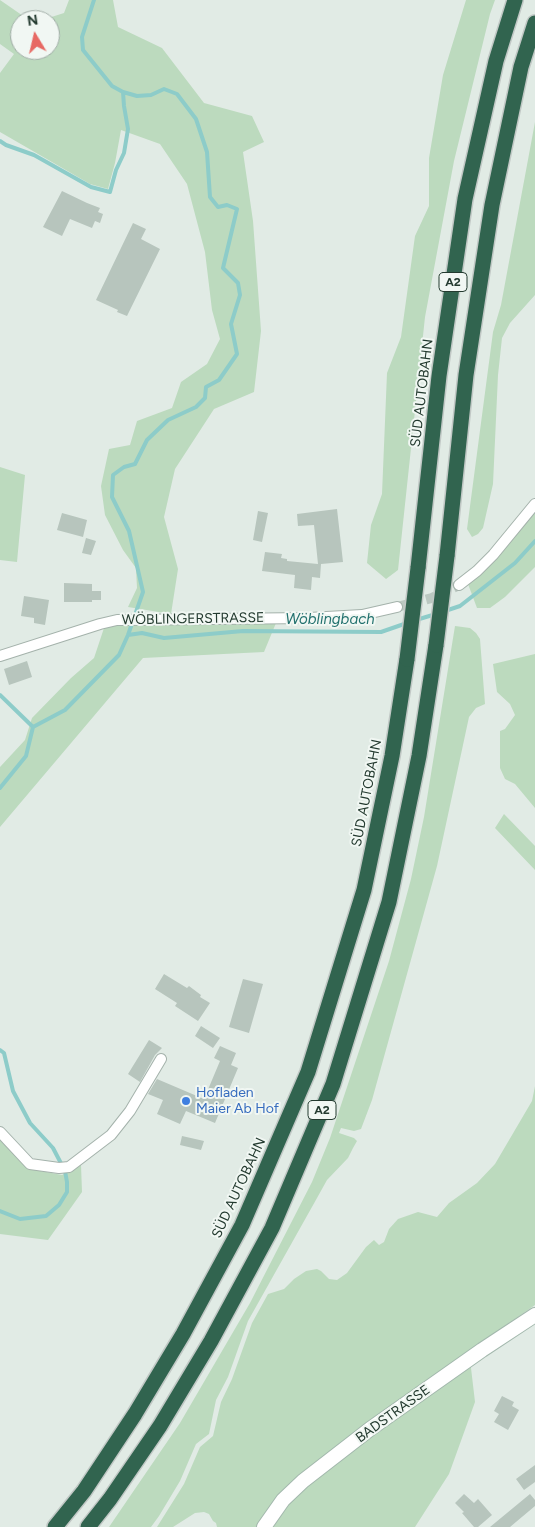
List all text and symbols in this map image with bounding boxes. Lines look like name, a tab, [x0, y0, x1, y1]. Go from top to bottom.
north arrow	[10, 10, 60, 60]
text: N	[26, 11, 39, 30]
road number: A2	[439, 272, 467, 292]
street label: SÜD AUTOBAHN	[407, 338, 437, 448]
street label: WÖBLINGERSTRASSE	[122, 609, 264, 629]
water label: Wöblingbach	[285, 611, 375, 629]
street label: SÜD AUTOBAHN	[348, 738, 386, 848]
place label: Hofladen Maier Ab Hof	[196, 1085, 279, 1118]
marker: Hofladen Maier Ab Hof	[180, 1095, 192, 1107]
road number: A2	[308, 1100, 336, 1120]
street label: SÜD AUTOBAHN	[208, 1135, 270, 1241]
street label: BADSTRASSE	[353, 1381, 433, 1447]

